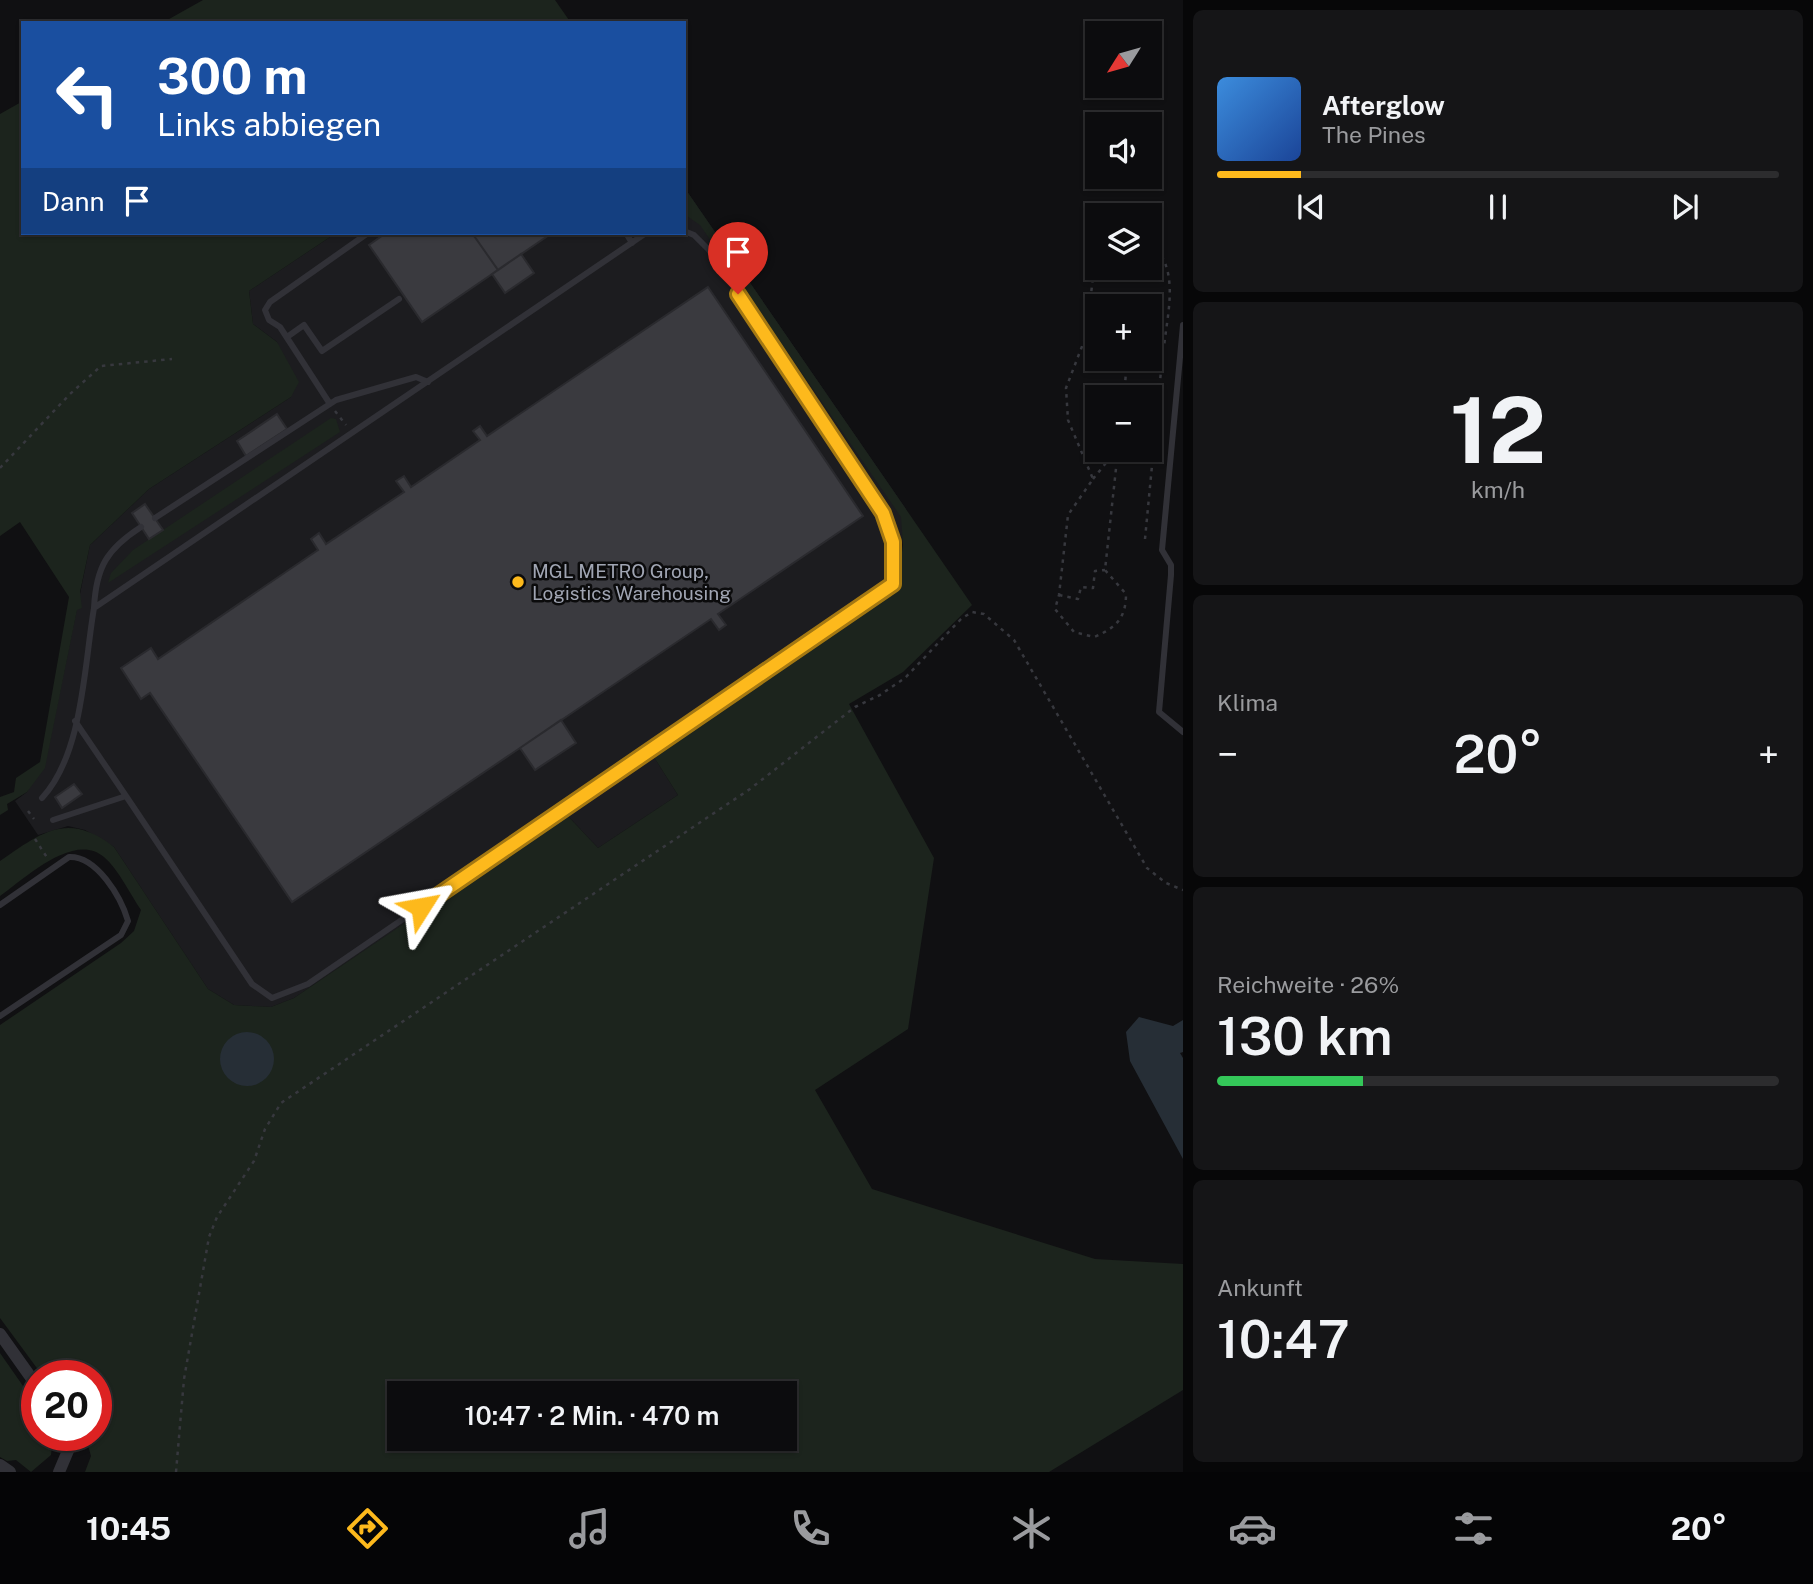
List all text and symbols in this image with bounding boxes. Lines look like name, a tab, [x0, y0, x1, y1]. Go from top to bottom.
north arrow	[1085, 21, 1162, 98]
map controls	[1085, 21, 1162, 462]
text: 300 m	[157, 47, 307, 105]
icon: left	[42, 49, 133, 140]
text: Afterglow	[1322, 90, 1445, 121]
text: Links abbiegen	[157, 106, 381, 143]
button: sound	[1085, 112, 1162, 189]
text: The Pines	[1322, 121, 1426, 148]
icon: arrive	[118, 182, 156, 220]
text: Dann	[42, 186, 104, 217]
icon: previous	[1292, 188, 1330, 226]
icon: pause	[1479, 188, 1517, 226]
icon: next	[1666, 188, 1704, 226]
button: layers	[1085, 203, 1162, 280]
pin	[708, 222, 768, 294]
icon: arrive	[719, 233, 757, 271]
button: +	[1085, 294, 1162, 371]
text: 12	[1450, 377, 1546, 483]
button: −	[1085, 385, 1162, 462]
text: km/h	[1471, 476, 1525, 503]
place label: MGL METRO Group, Logistics Warehousing	[532, 560, 731, 604]
marker: MGL METRO Group, Logistics Warehousing	[510, 574, 526, 590]
text: Klima	[1217, 689, 1278, 716]
text: 20°	[1453, 724, 1543, 785]
text: −	[1217, 732, 1238, 777]
text: +	[1758, 732, 1779, 777]
position arrow	[384, 870, 458, 944]
text: Reichweite · 26%	[1217, 971, 1399, 998]
text: 130 km	[1217, 1006, 1393, 1067]
text: Ankunft	[1217, 1274, 1303, 1301]
text: 10:47	[1217, 1309, 1350, 1370]
speed limit sign: 20	[21, 1360, 112, 1451]
text: 10:47 · 2 Min. · 470 m	[465, 1400, 719, 1431]
icon: directions	[343, 1504, 392, 1553]
icon: music	[565, 1504, 614, 1553]
icon: phone	[786, 1504, 835, 1553]
icon: climate	[1007, 1504, 1056, 1553]
icon: car	[1228, 1504, 1277, 1553]
icon: filters	[1449, 1504, 1498, 1553]
text: 10:45	[86, 1510, 171, 1547]
text: 20°	[1671, 1510, 1727, 1547]

